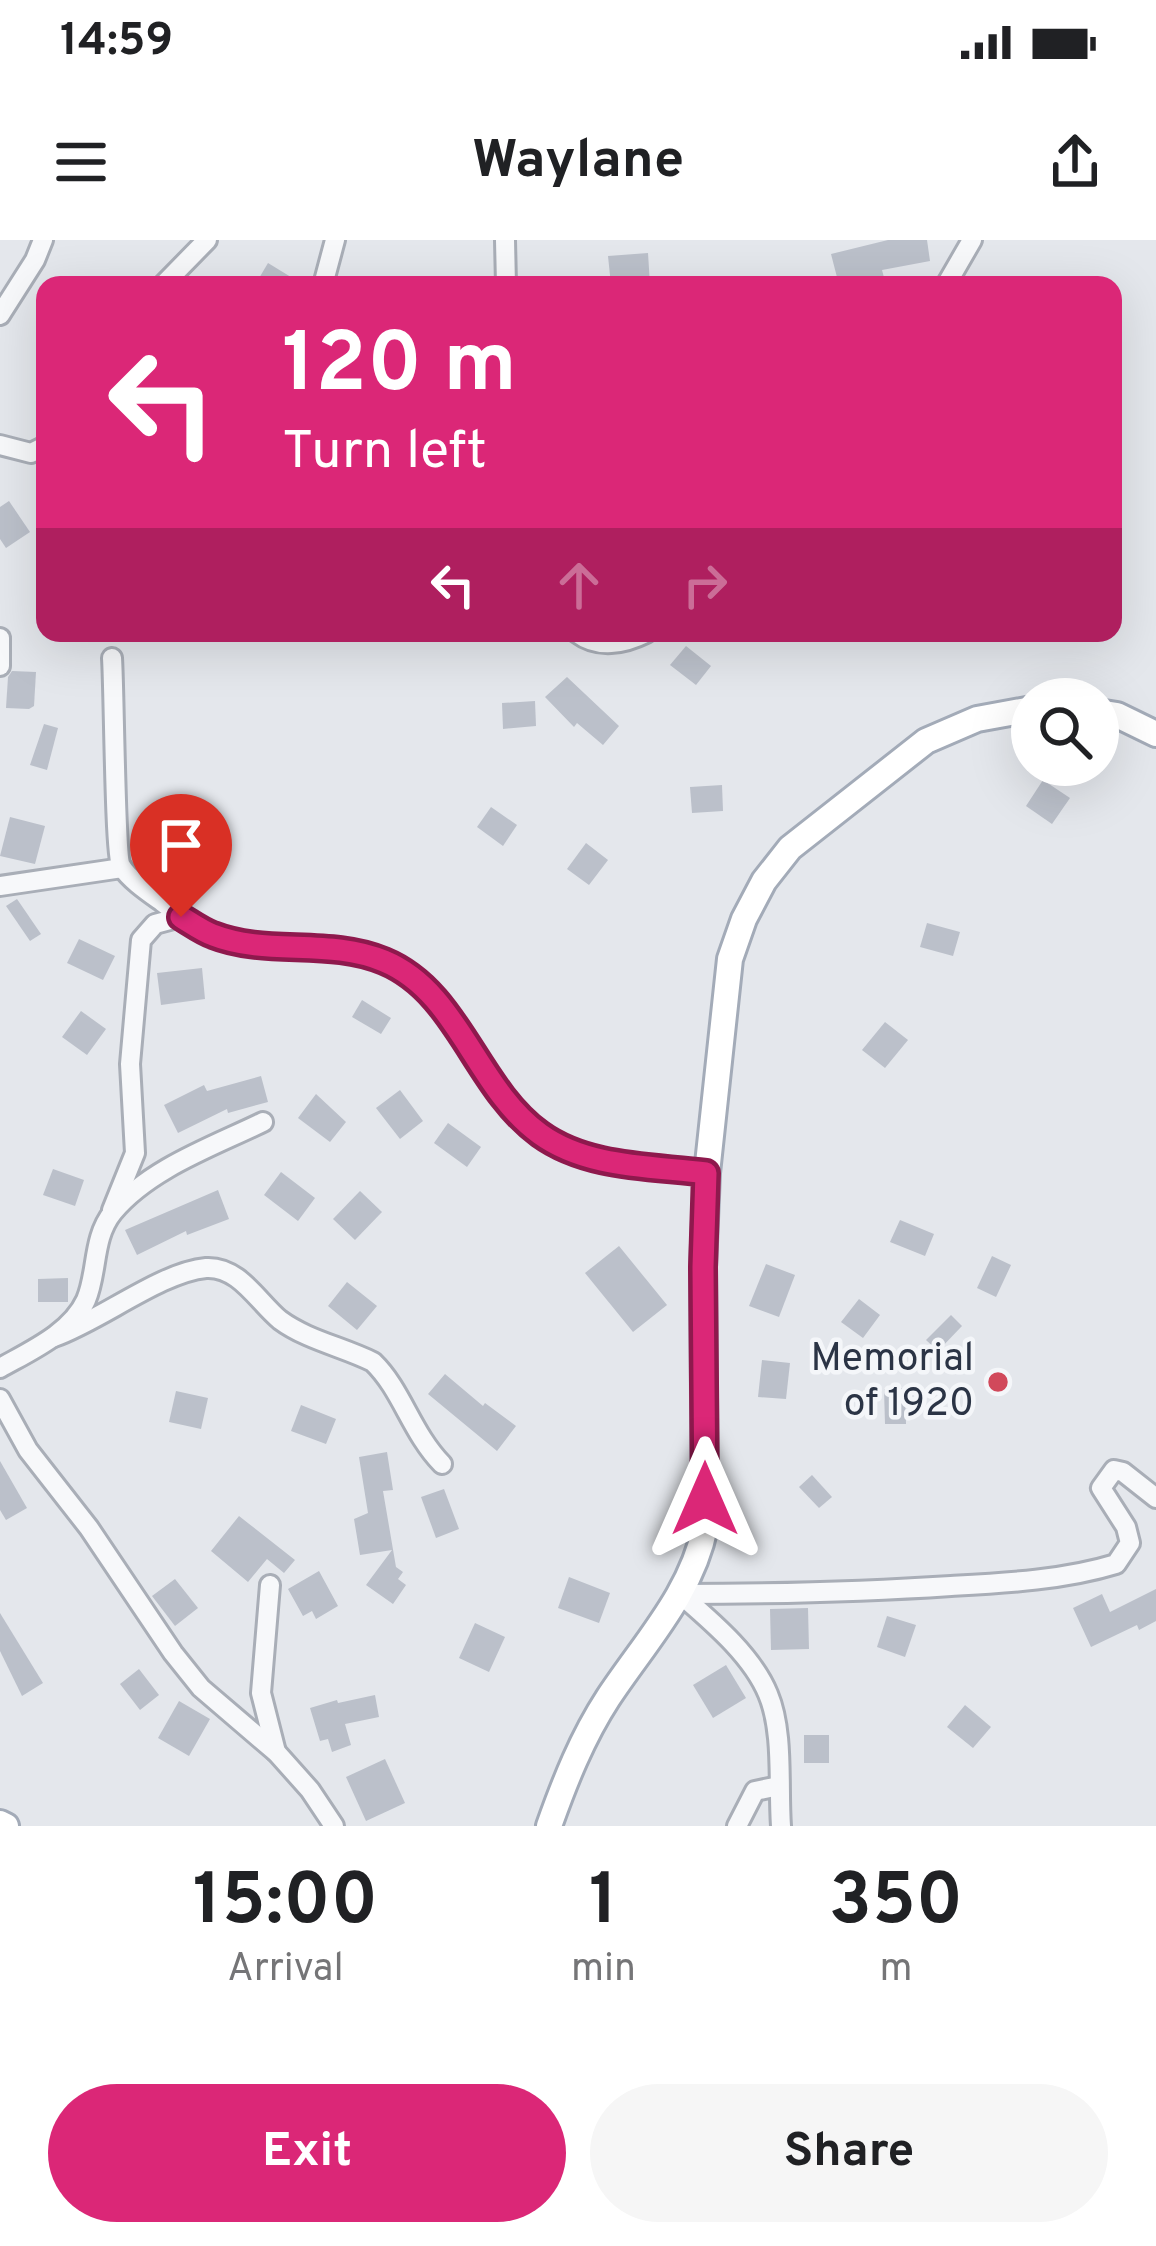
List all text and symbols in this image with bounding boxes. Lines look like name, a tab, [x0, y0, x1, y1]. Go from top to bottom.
text: 14:59	[60, 14, 173, 71]
text: Waylane	[472, 128, 684, 197]
icon: menu	[48, 129, 114, 195]
icon: share	[1042, 129, 1108, 195]
text: 120 m	[282, 315, 517, 421]
icon: left	[84, 324, 240, 480]
text: Turn left	[282, 419, 487, 488]
icon: left	[420, 552, 486, 618]
icon: ahead	[546, 552, 612, 618]
icon: right	[672, 552, 738, 618]
map controls	[1011, 678, 1119, 786]
button: search	[1011, 678, 1119, 786]
pin	[130, 794, 232, 917]
icon: arrive	[148, 812, 214, 878]
place label: Memorial of 1920	[810, 1336, 974, 1430]
marker: Memorial of 1920	[985, 1369, 1011, 1395]
position arrow	[642, 1436, 768, 1562]
text: 15:00	[193, 1858, 378, 1950]
text: 1	[589, 1858, 618, 1950]
text: 350	[829, 1858, 963, 1950]
text: Arrival	[227, 1946, 344, 1995]
text: min	[571, 1946, 636, 1995]
text: m	[879, 1946, 912, 1995]
button: Exit	[48, 2084, 566, 2222]
button: Share	[590, 2084, 1108, 2222]

